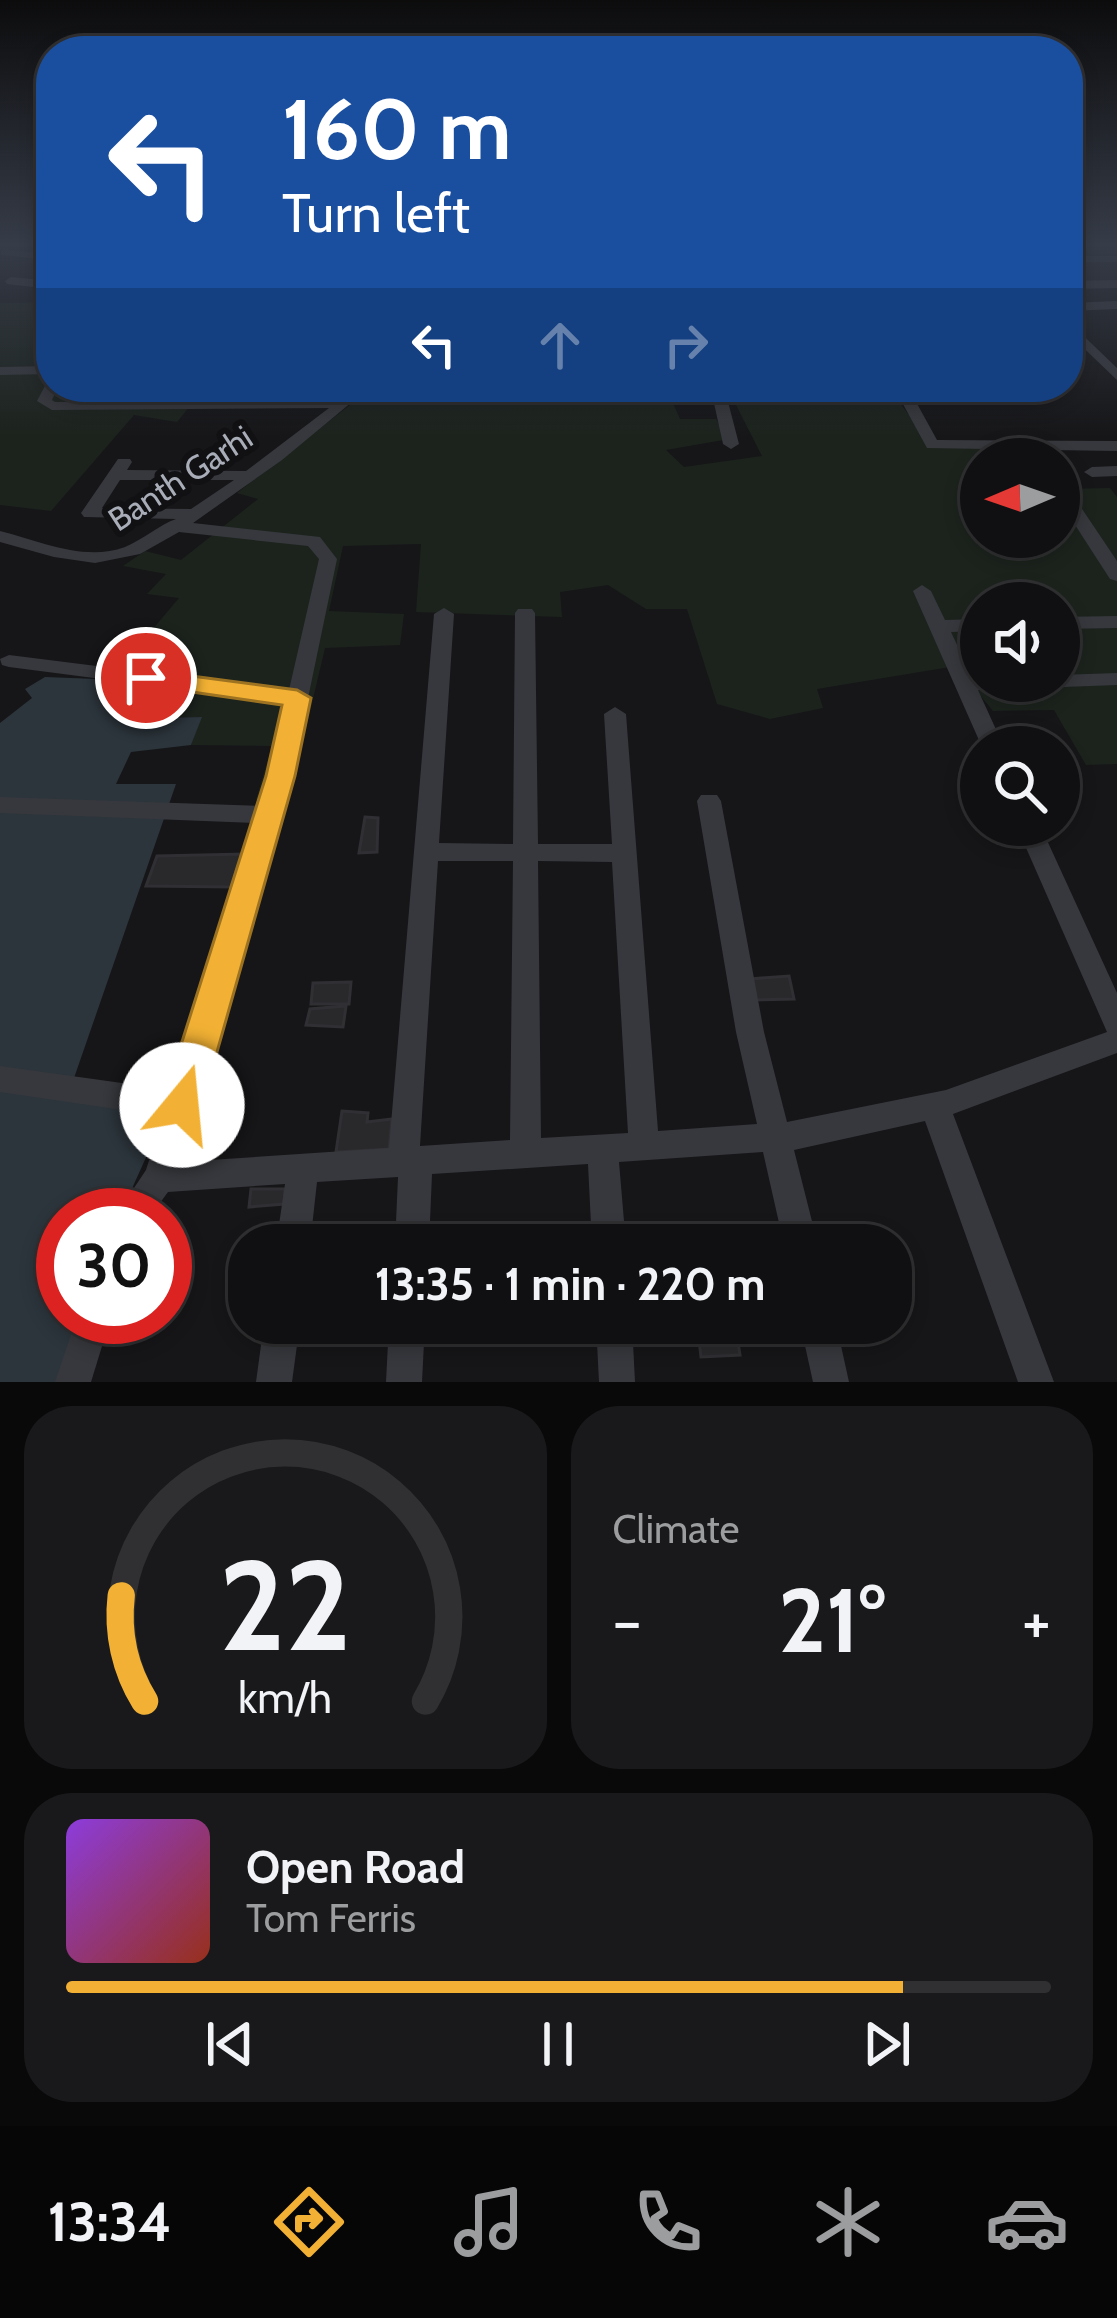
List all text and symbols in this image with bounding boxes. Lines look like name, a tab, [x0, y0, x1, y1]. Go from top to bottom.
text: 160 m	[282, 78, 511, 180]
icon: left	[84, 84, 240, 240]
text: Turn left	[282, 180, 470, 246]
icon: left	[401, 312, 467, 378]
icon: ahead	[527, 312, 593, 378]
icon: right	[653, 312, 719, 378]
street label: Banth Garhi	[101, 417, 259, 539]
north arrow	[960, 438, 1080, 558]
map controls	[960, 438, 1080, 846]
button: sound	[960, 582, 1080, 702]
pin	[95, 627, 197, 729]
icon: arrive	[113, 645, 179, 711]
button: search	[960, 726, 1080, 846]
position arrow	[119, 1042, 245, 1168]
speed limit sign: 30	[36, 1188, 192, 1344]
text: 13:35 · 1 min · 220 m	[375, 1257, 765, 1311]
text: Climate	[613, 1505, 739, 1553]
text: 22	[219, 1530, 351, 1681]
text: 21°	[778, 1565, 885, 1675]
text: −	[613, 1580, 642, 1661]
text: +	[1022, 1580, 1051, 1661]
text: km/h	[238, 1671, 332, 1723]
text: Open Road	[246, 1840, 465, 1894]
text: Tom Ferris	[246, 1894, 416, 1942]
icon: previous	[197, 2011, 263, 2077]
icon: pause	[525, 2011, 591, 2077]
icon: next	[854, 2011, 920, 2077]
icon: directions	[267, 2180, 351, 2264]
icon: music	[447, 2180, 531, 2264]
icon: phone	[626, 2180, 710, 2264]
icon: climate	[806, 2180, 890, 2264]
icon: car	[985, 2180, 1069, 2264]
text: 13:34	[48, 2189, 171, 2255]

